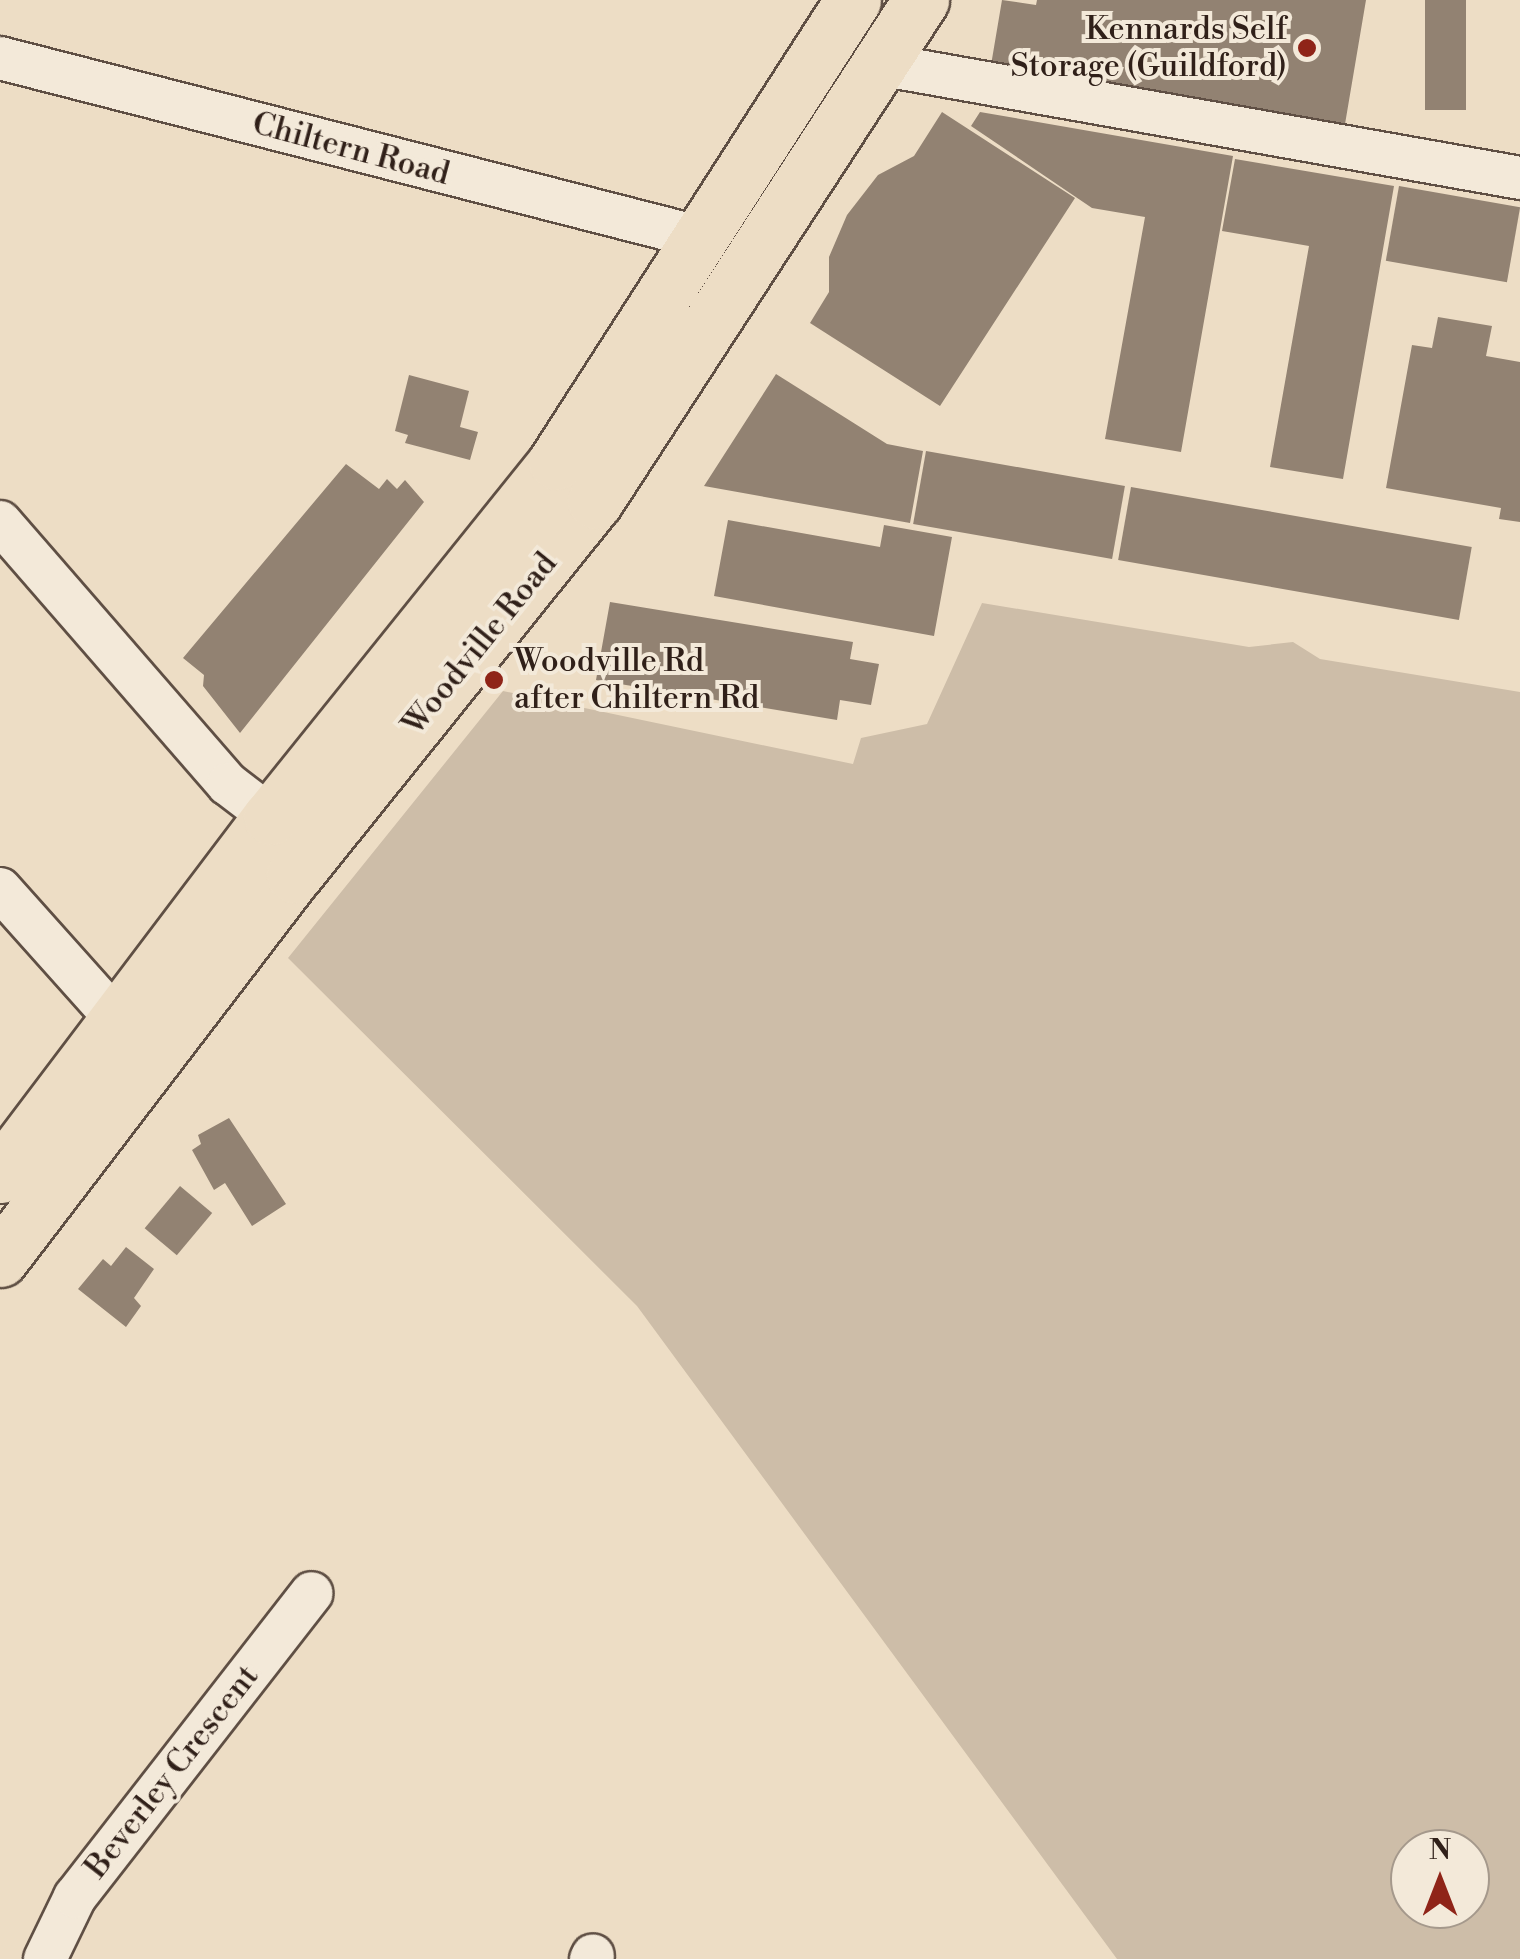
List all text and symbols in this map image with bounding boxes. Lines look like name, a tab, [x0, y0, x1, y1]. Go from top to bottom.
place label: Kennards Self Storage (Guildford)	[1010, 11, 1287, 86]
marker: Kennards Self Storage (Guildford)	[1296, 37, 1318, 59]
street label: Chiltern Road	[248, 104, 454, 194]
street label: Woodville Road	[395, 545, 565, 743]
place label: Woodville Rd after Chiltern Rd	[514, 643, 759, 718]
marker: Woodville Rd after Chiltern Rd	[483, 669, 505, 691]
street label: Beverley Crescent	[77, 1658, 267, 1886]
north arrow	[1390, 1829, 1490, 1929]
text: N	[1429, 1833, 1451, 1868]

